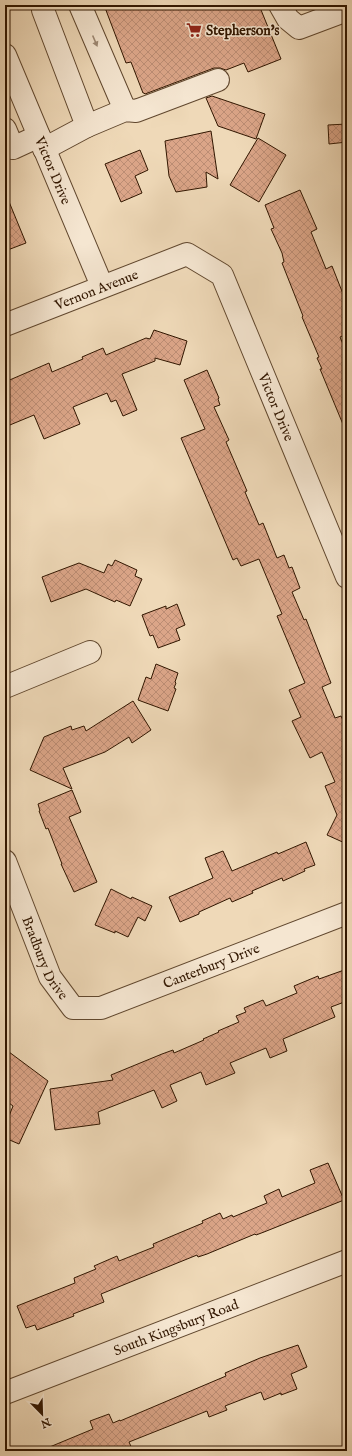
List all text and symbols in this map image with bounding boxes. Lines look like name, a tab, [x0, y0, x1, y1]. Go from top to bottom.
supermarket icon: Stepherson's	[185, 21, 203, 39]
place label: Stepherson's	[206, 22, 280, 40]
one-way arrow	[92, 35, 98, 46]
street label: Victor Drive	[30, 133, 75, 208]
street label: Vernon Avenue	[51, 266, 142, 315]
street label: Victor Drive	[253, 370, 298, 445]
street label: Bradbury Drive	[17, 914, 72, 1004]
street label: Canterbury Drive	[160, 939, 263, 993]
street label: South Kingsbury Road	[111, 1296, 242, 1360]
north arrow	[22, 1394, 62, 1434]
text: N	[38, 1414, 54, 1431]

